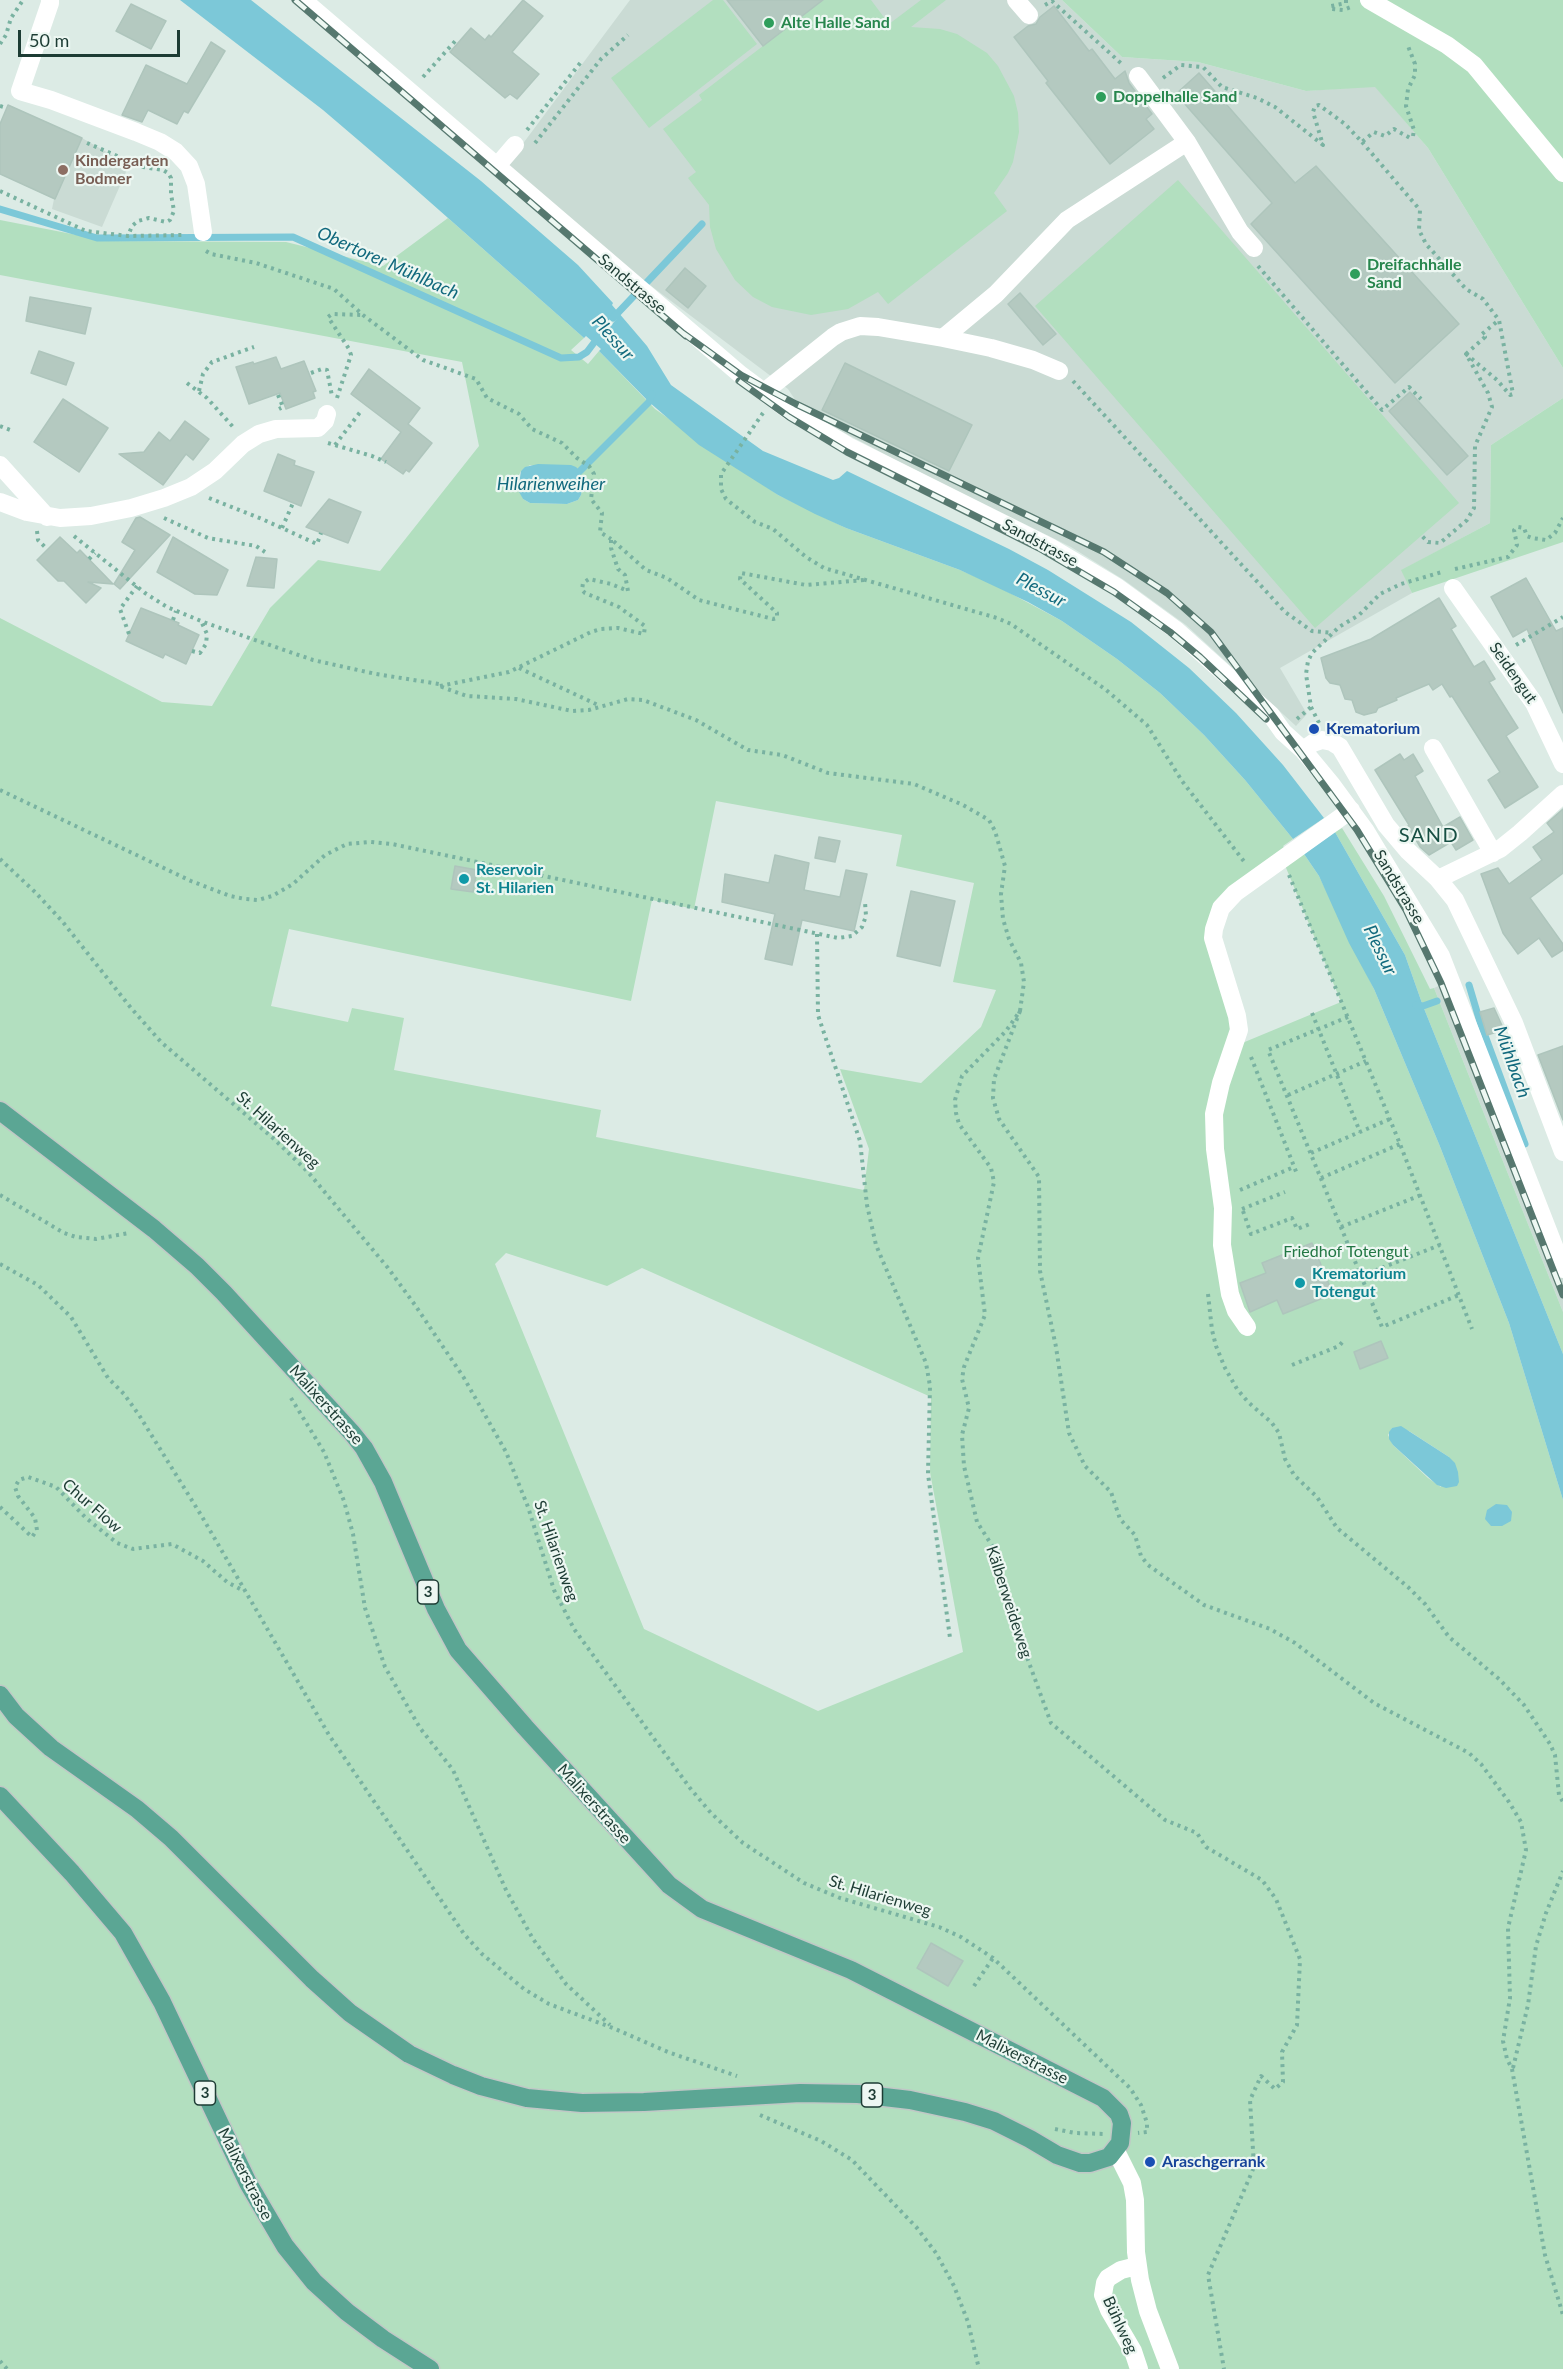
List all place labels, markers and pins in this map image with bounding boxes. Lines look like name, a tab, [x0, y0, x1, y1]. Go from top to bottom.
place label: Alte Halle Sand	[781, 13, 890, 33]
marker: Alte Halle Sand	[762, 16, 776, 30]
place label: Doppelhalle Sand	[1113, 87, 1237, 107]
marker: Doppelhalle Sand	[1094, 90, 1108, 104]
place label: Kindergarten Bodmer	[75, 151, 169, 189]
marker: Kindergarten Bodmer	[56, 163, 70, 177]
place label: Dreifachhalle Sand	[1367, 255, 1462, 293]
marker: Dreifachhalle Sand	[1348, 267, 1362, 281]
place label: Krematorium	[1326, 719, 1420, 739]
marker: Krematorium	[1307, 722, 1321, 736]
place label: Reservoir St. Hilarien	[476, 860, 554, 898]
marker: Reservoir St. Hilarien	[457, 872, 471, 886]
place label: Krematorium Totengut	[1312, 1264, 1406, 1302]
marker: Krematorium Totengut	[1293, 1276, 1307, 1290]
place label: Araschgerrank	[1162, 2152, 1265, 2172]
marker: Araschgerrank	[1143, 2155, 1157, 2169]

